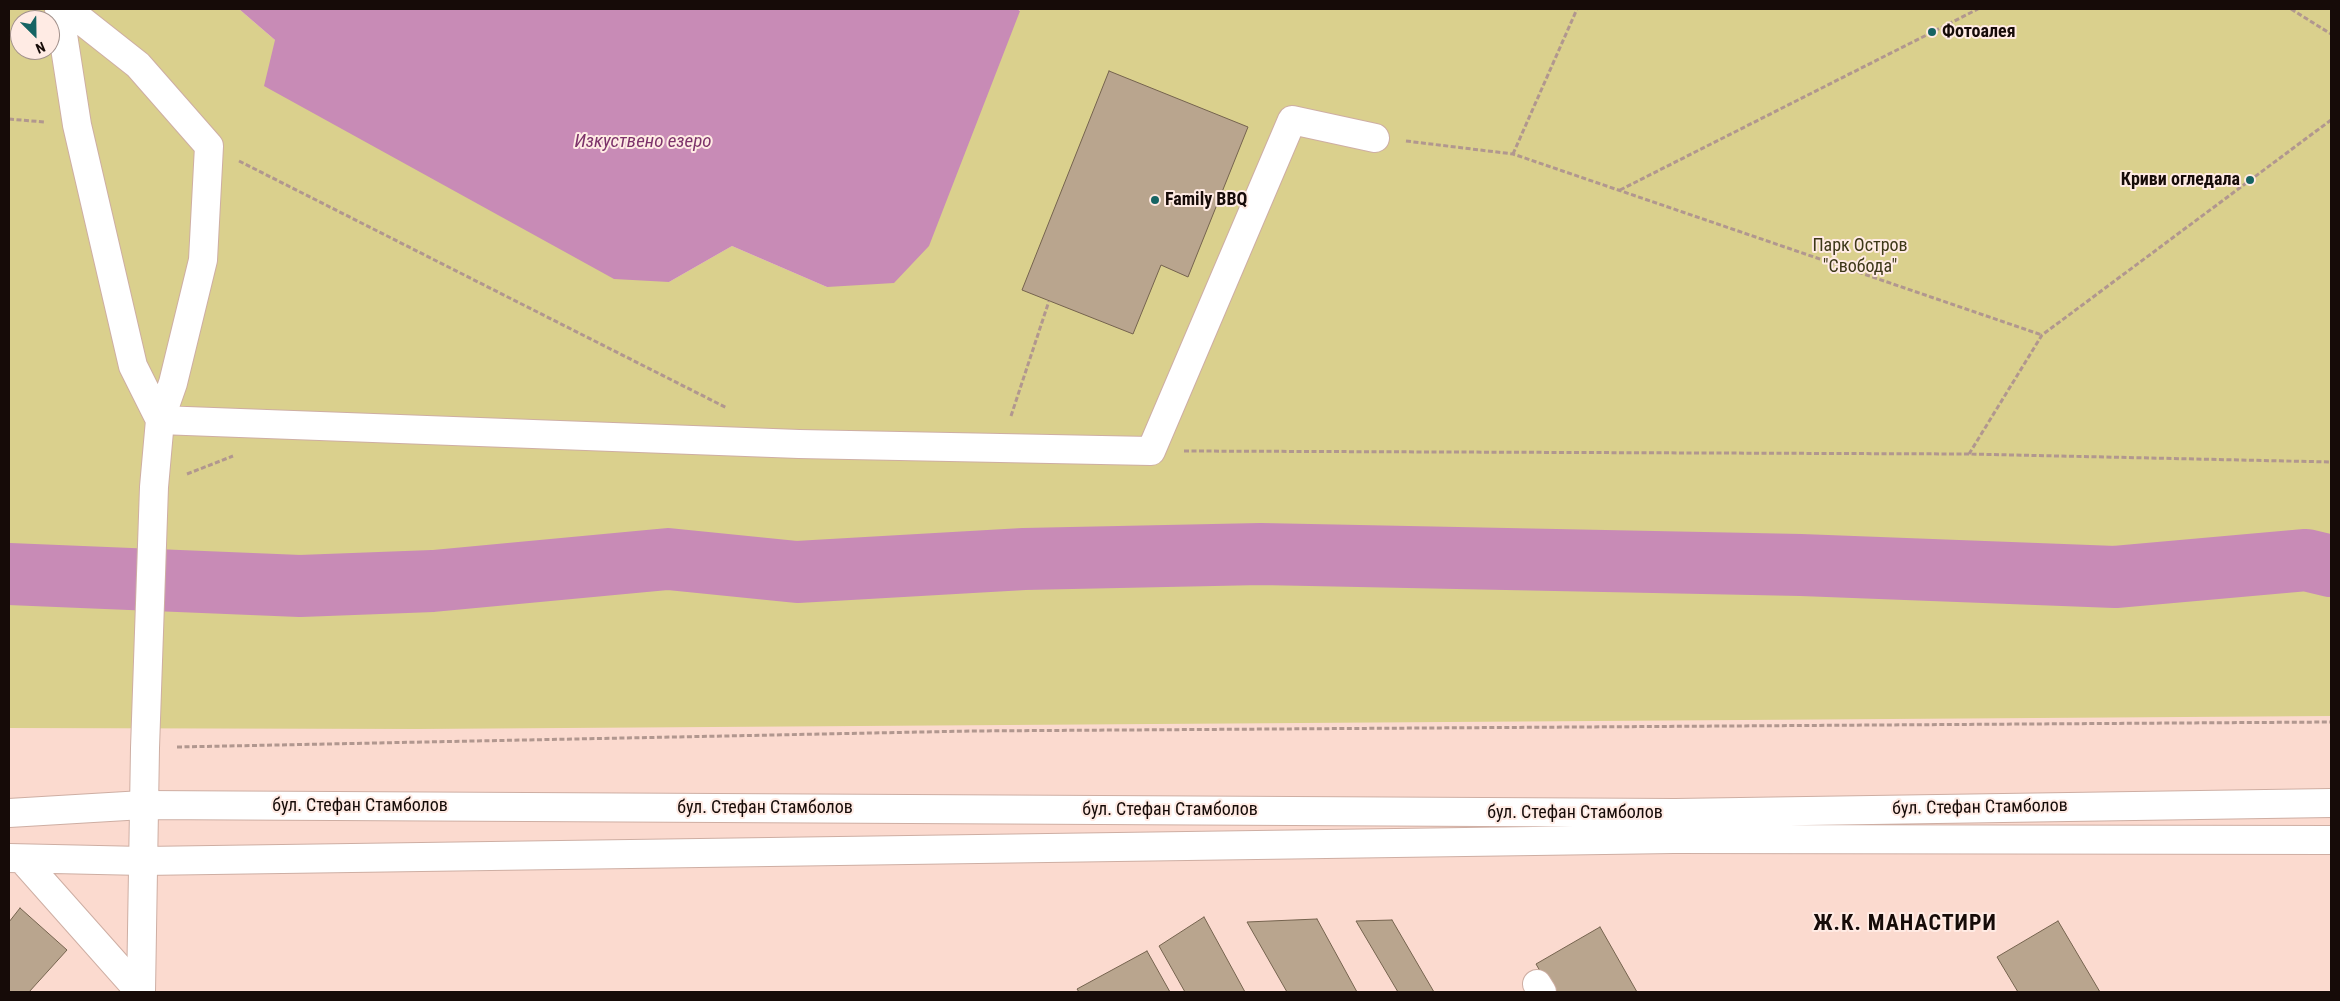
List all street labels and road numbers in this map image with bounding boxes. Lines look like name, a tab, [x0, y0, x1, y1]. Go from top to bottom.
street label: бул. Стефан Стамболов	[272, 795, 448, 817]
street label: бул. Стефан Стамболов	[1892, 796, 2068, 820]
street label: бул. Стефан Стамболов	[677, 797, 853, 819]
street label: бул. Стефан Стамболов	[1082, 799, 1258, 821]
street label: бул. Стефан Стамболов	[1487, 802, 1663, 824]

